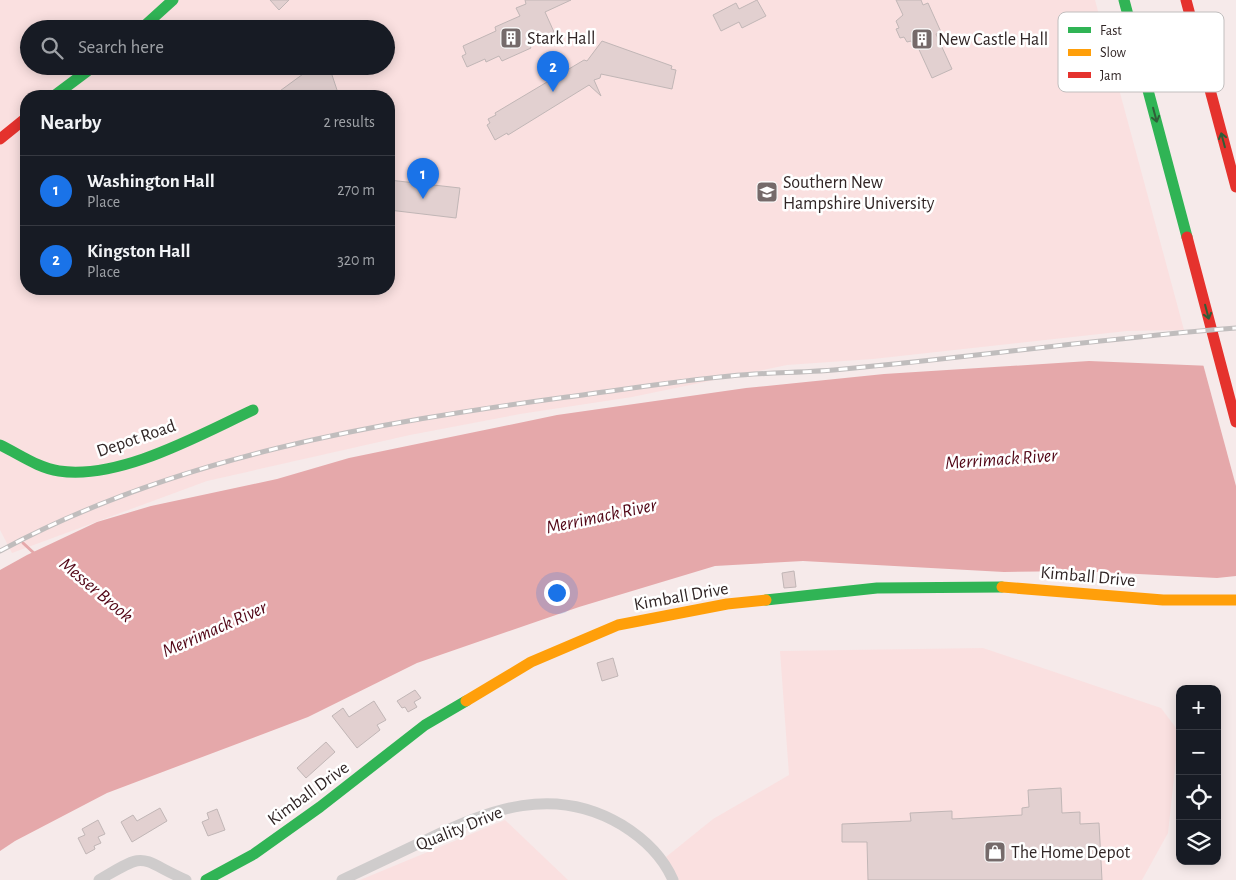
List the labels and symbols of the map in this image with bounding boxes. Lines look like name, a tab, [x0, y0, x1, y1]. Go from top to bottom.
legend	[1058, 12, 1224, 92]
text: Fast	[1100, 24, 1122, 38]
building icon: Stark Hall	[499, 26, 523, 50]
building icon: New Castle Hall	[910, 27, 934, 51]
place label: Stark Hall	[527, 30, 596, 48]
place label: New Castle Hall	[938, 31, 1048, 49]
text: Slow	[1100, 46, 1127, 60]
pin: 2	[537, 51, 569, 92]
text: Jam	[1100, 69, 1122, 83]
one-way arrow	[1151, 106, 1160, 122]
one-way arrow	[1218, 133, 1228, 149]
pin: 1	[407, 158, 439, 199]
place label: Southern New Hampshire University	[783, 174, 935, 213]
school or university icon: Southern New Hampshire University	[755, 180, 779, 204]
one-way arrow	[1203, 303, 1212, 319]
street label: Depot Road	[94, 417, 178, 461]
water label: Merrimack River	[944, 446, 1059, 473]
water label: Merrimack River	[544, 495, 659, 537]
water label: Messer Brook	[56, 554, 137, 626]
street label: Kimball Drive	[1040, 564, 1136, 590]
your location	[544, 580, 570, 606]
street label: Kimball Drive	[633, 580, 730, 614]
water label: Merrimack River	[159, 597, 271, 661]
street label: Kimball Drive	[265, 758, 353, 829]
street label: Quality Drive	[414, 803, 505, 854]
shop icon: The Home Depot	[983, 840, 1007, 864]
place label: The Home Depot	[1011, 844, 1130, 862]

